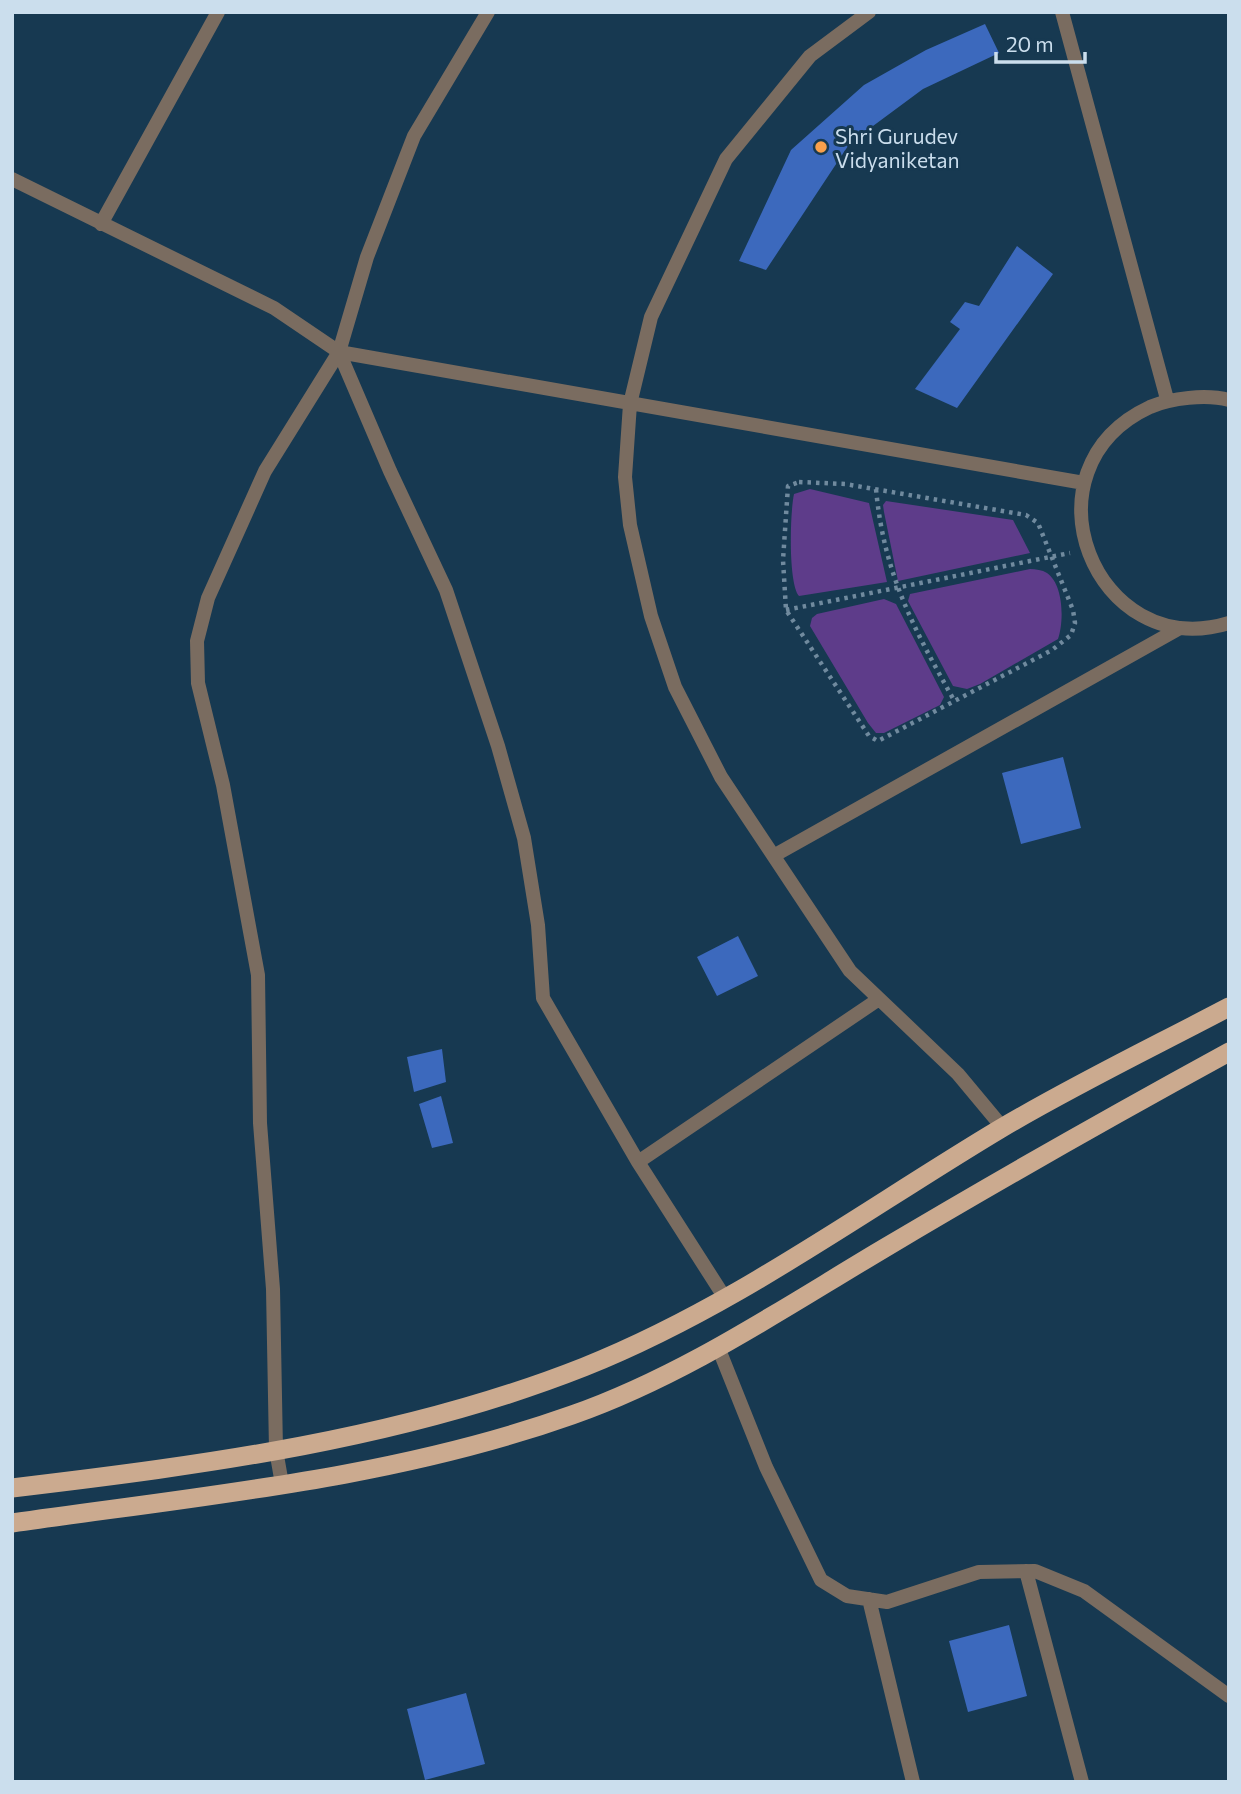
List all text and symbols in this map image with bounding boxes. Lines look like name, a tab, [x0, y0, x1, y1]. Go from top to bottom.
scale bar	[996, 21, 1085, 65]
text: 20 m	[1006, 31, 1054, 56]
place label: Shri Gurudev Vidyaniketan	[835, 123, 959, 172]
marker: Shri Gurudev Vidyaniketan	[813, 139, 829, 155]

